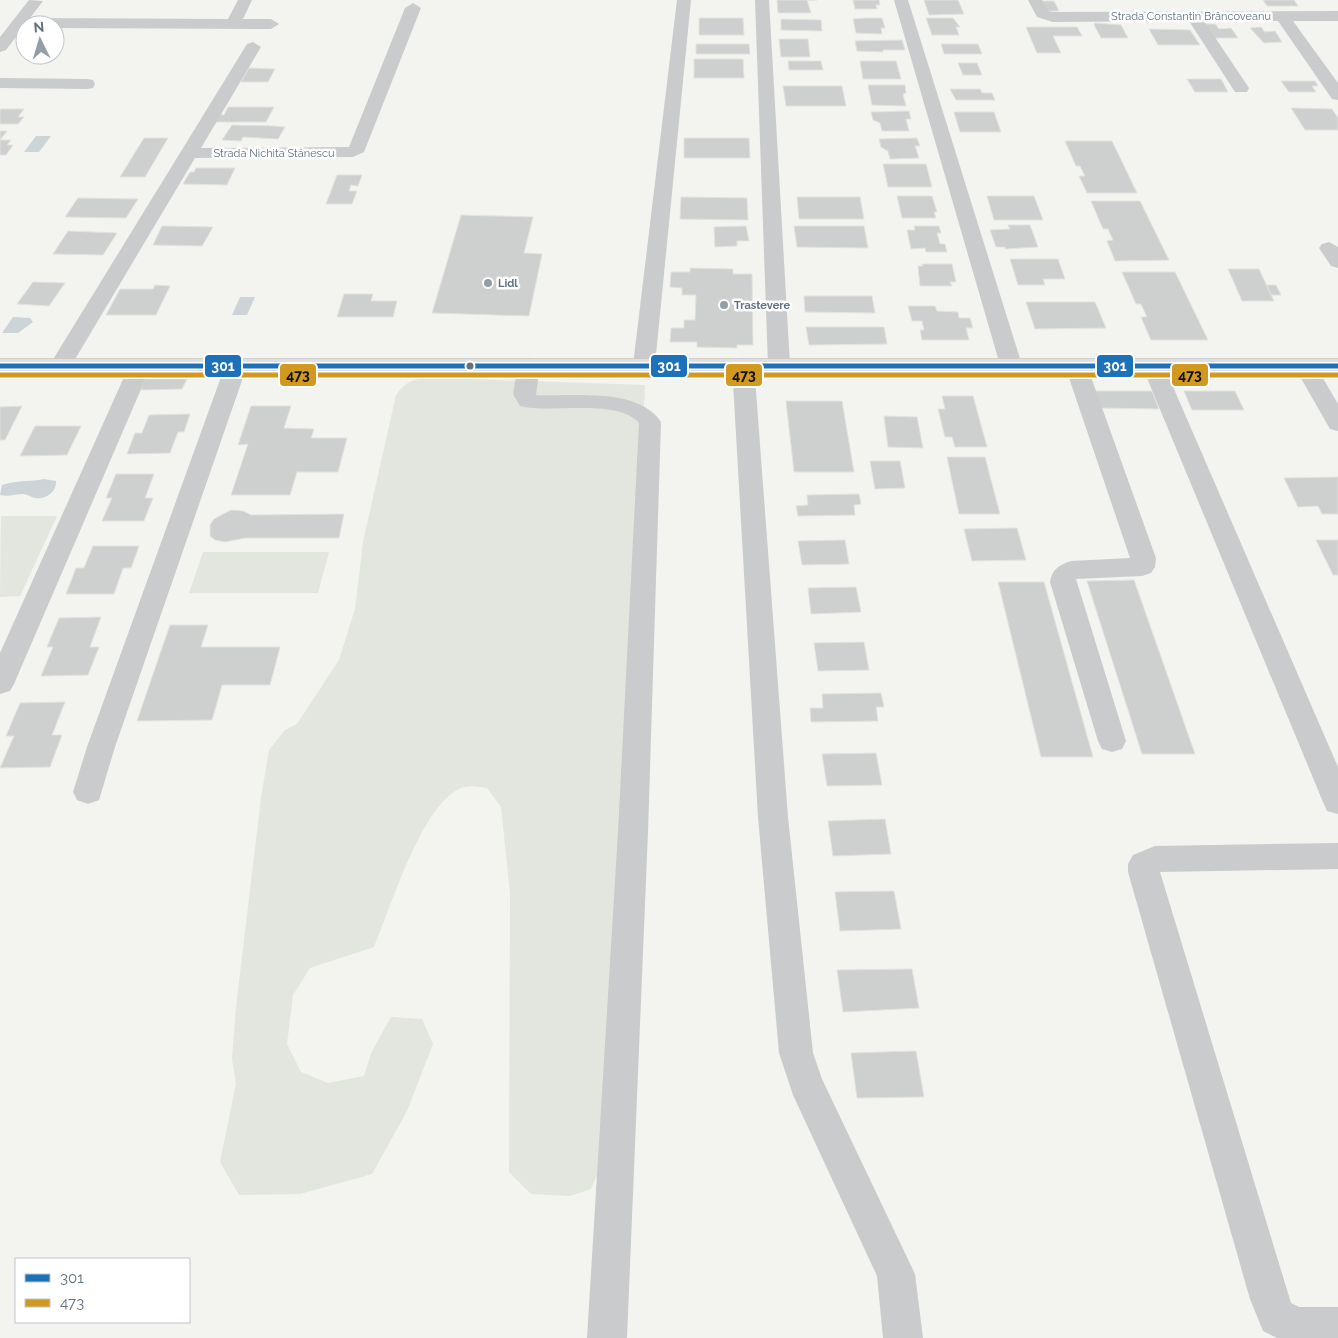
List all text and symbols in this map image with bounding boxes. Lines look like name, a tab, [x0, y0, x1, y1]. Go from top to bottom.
street label: Strada Constantin Brâncoveanu	[1111, 10, 1271, 23]
north arrow	[15, 15, 65, 65]
text: N	[33, 19, 45, 35]
street label: Strada Nichita Stănescu	[214, 147, 334, 160]
marker: Lidl	[482, 277, 494, 289]
place label: Lidl	[498, 277, 518, 290]
marker: Trastevere	[718, 299, 730, 311]
place label: Trastevere	[734, 299, 790, 312]
line badge: 301	[204, 354, 242, 378]
line badge: 301	[650, 354, 688, 378]
line badge: 301	[1096, 354, 1134, 378]
text: 301	[211, 358, 235, 374]
text: 301	[657, 358, 681, 374]
text: 301	[1103, 358, 1127, 374]
unlabelled marker	[465, 361, 475, 371]
line badge: 473	[279, 363, 317, 387]
line badge: 473	[725, 363, 763, 387]
line badge: 473	[1171, 363, 1209, 387]
text: 473	[286, 367, 310, 383]
text: 473	[732, 367, 756, 383]
text: 473	[1178, 367, 1202, 383]
legend	[15, 1258, 190, 1323]
text: 301	[60, 1269, 84, 1287]
text: 473	[60, 1294, 84, 1312]

